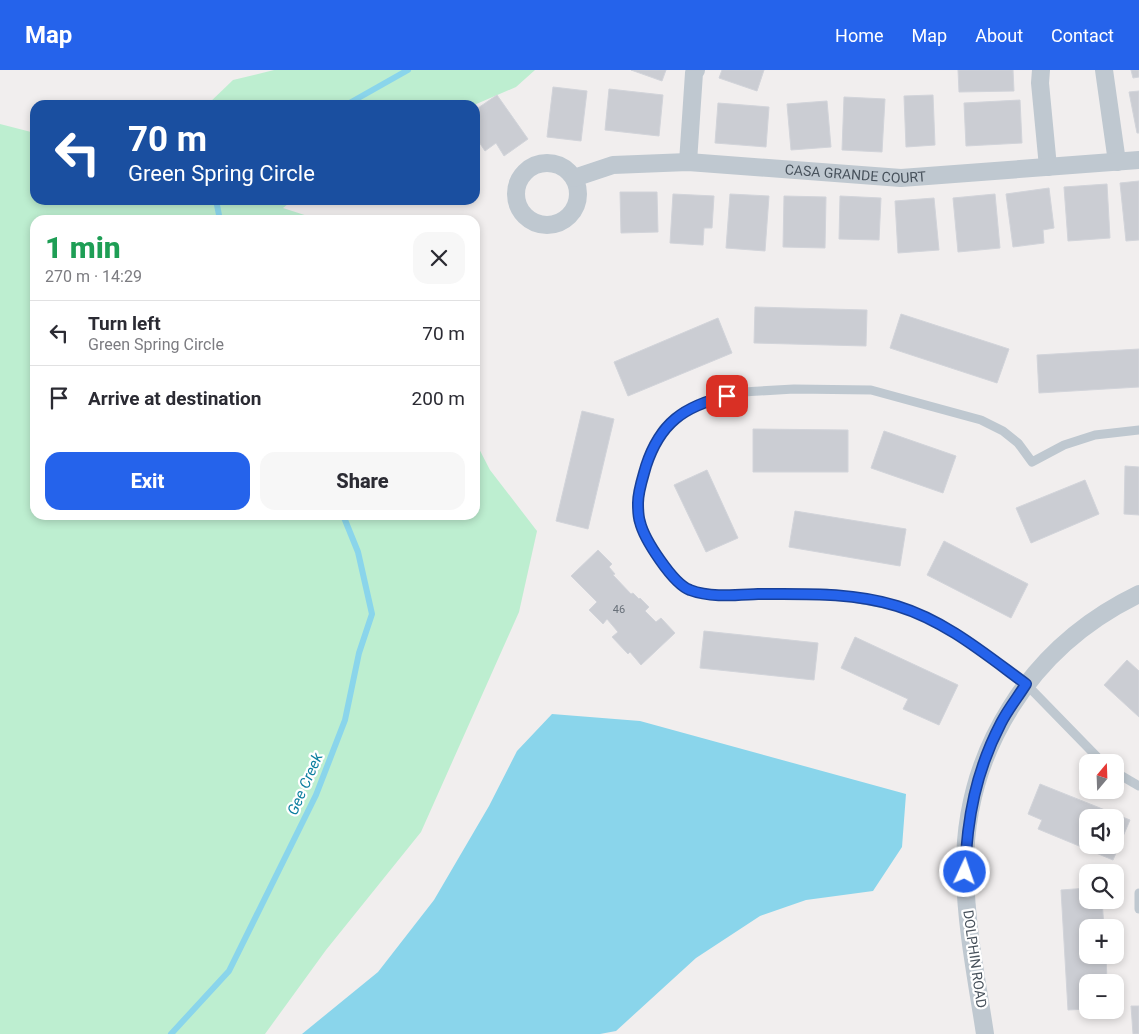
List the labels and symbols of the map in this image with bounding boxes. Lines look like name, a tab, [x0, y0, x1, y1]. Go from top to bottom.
street label: CASA GRANDE COURT	[784, 161, 927, 186]
pin	[706, 375, 748, 417]
house number: 46	[613, 603, 625, 616]
water label: Gee Creek	[283, 750, 327, 818]
north arrow	[1079, 754, 1124, 799]
position arrow	[938, 845, 990, 897]
street label: DOLPHIN ROAD	[960, 909, 990, 1009]

